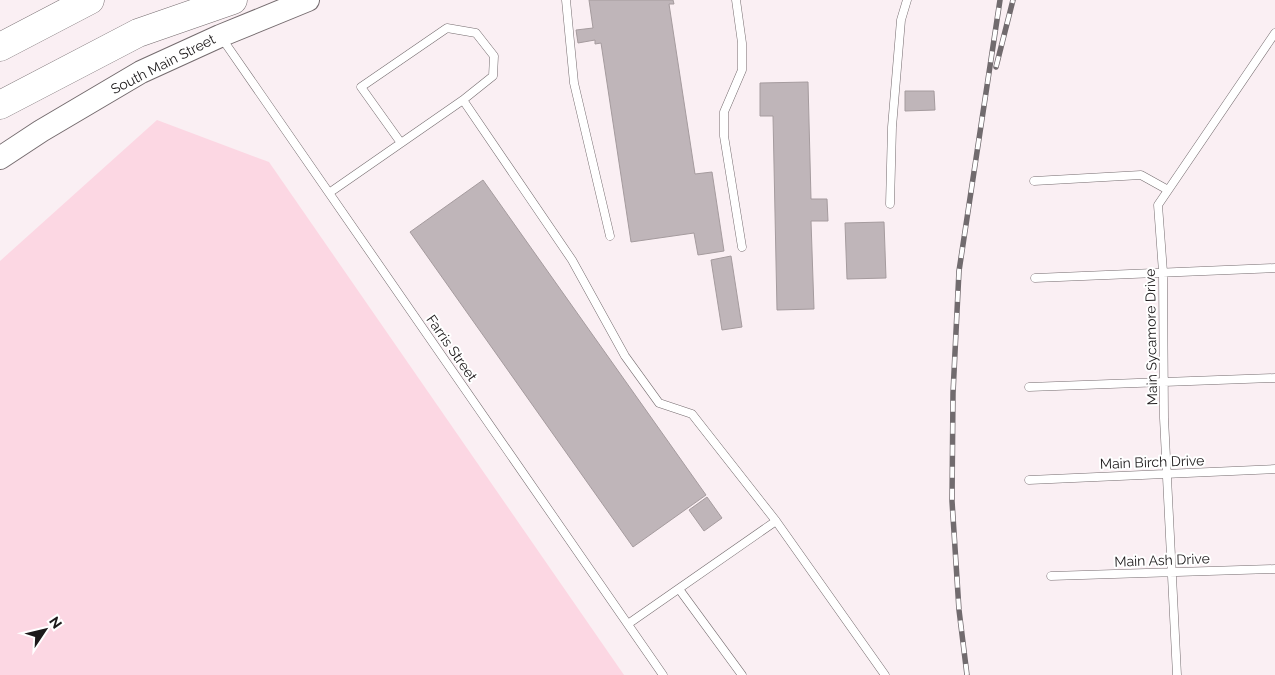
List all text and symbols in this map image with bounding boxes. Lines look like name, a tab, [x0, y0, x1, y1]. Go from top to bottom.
street label: South Main Street	[108, 31, 218, 97]
street label: Main Sycamore Drive	[1142, 269, 1160, 405]
street label: Farris Street	[423, 312, 481, 384]
street label: Main Birch Drive	[1099, 452, 1205, 472]
street label: Main Ash Drive	[1114, 550, 1210, 570]
north arrow	[20, 605, 70, 655]
text: N	[46, 614, 65, 632]

